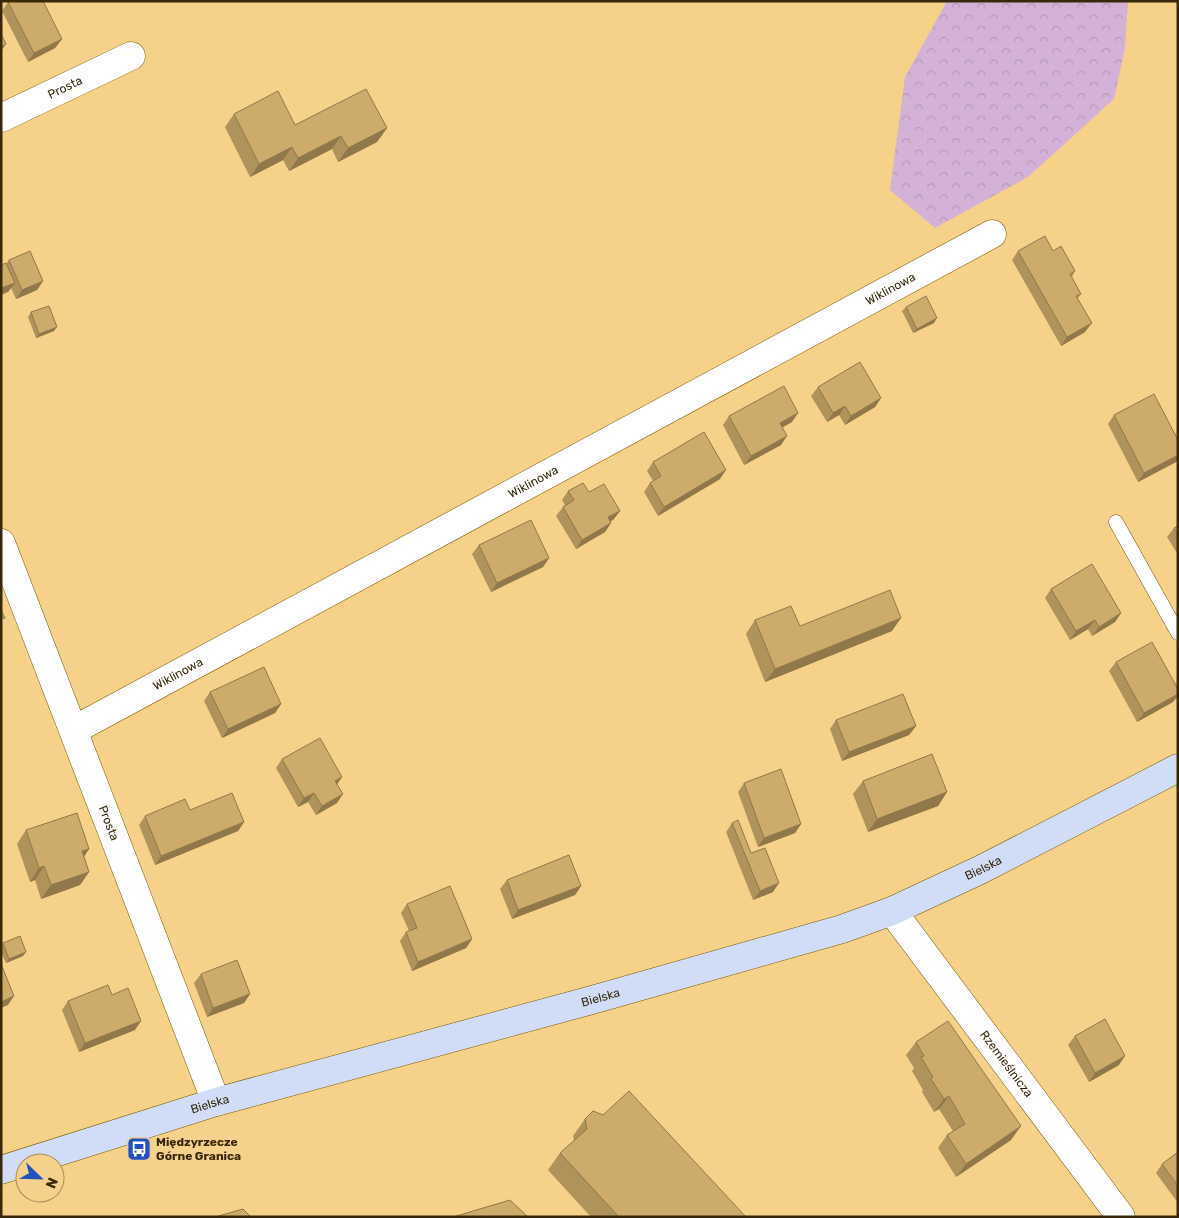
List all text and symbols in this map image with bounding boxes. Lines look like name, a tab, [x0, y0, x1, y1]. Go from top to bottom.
street label: Prosta	[46, 73, 85, 102]
street label: Wiklinowa	[863, 270, 918, 308]
street label: Wiklinowa	[506, 463, 561, 501]
street label: Wiklinowa	[150, 655, 205, 693]
street label: Prosta	[96, 803, 122, 843]
street label: Bielska	[963, 853, 1004, 883]
street label: Bielska	[580, 985, 621, 1010]
street label: Rzemieślnicza	[977, 1028, 1036, 1100]
street label: Bielska	[189, 1092, 231, 1117]
place label: Międzyrzecze Górne Granica	[156, 1135, 241, 1163]
bus stop icon: Międzyrzecze Górne Granica	[126, 1136, 152, 1162]
north arrow	[15, 1153, 65, 1203]
text: N	[42, 1175, 61, 1191]

